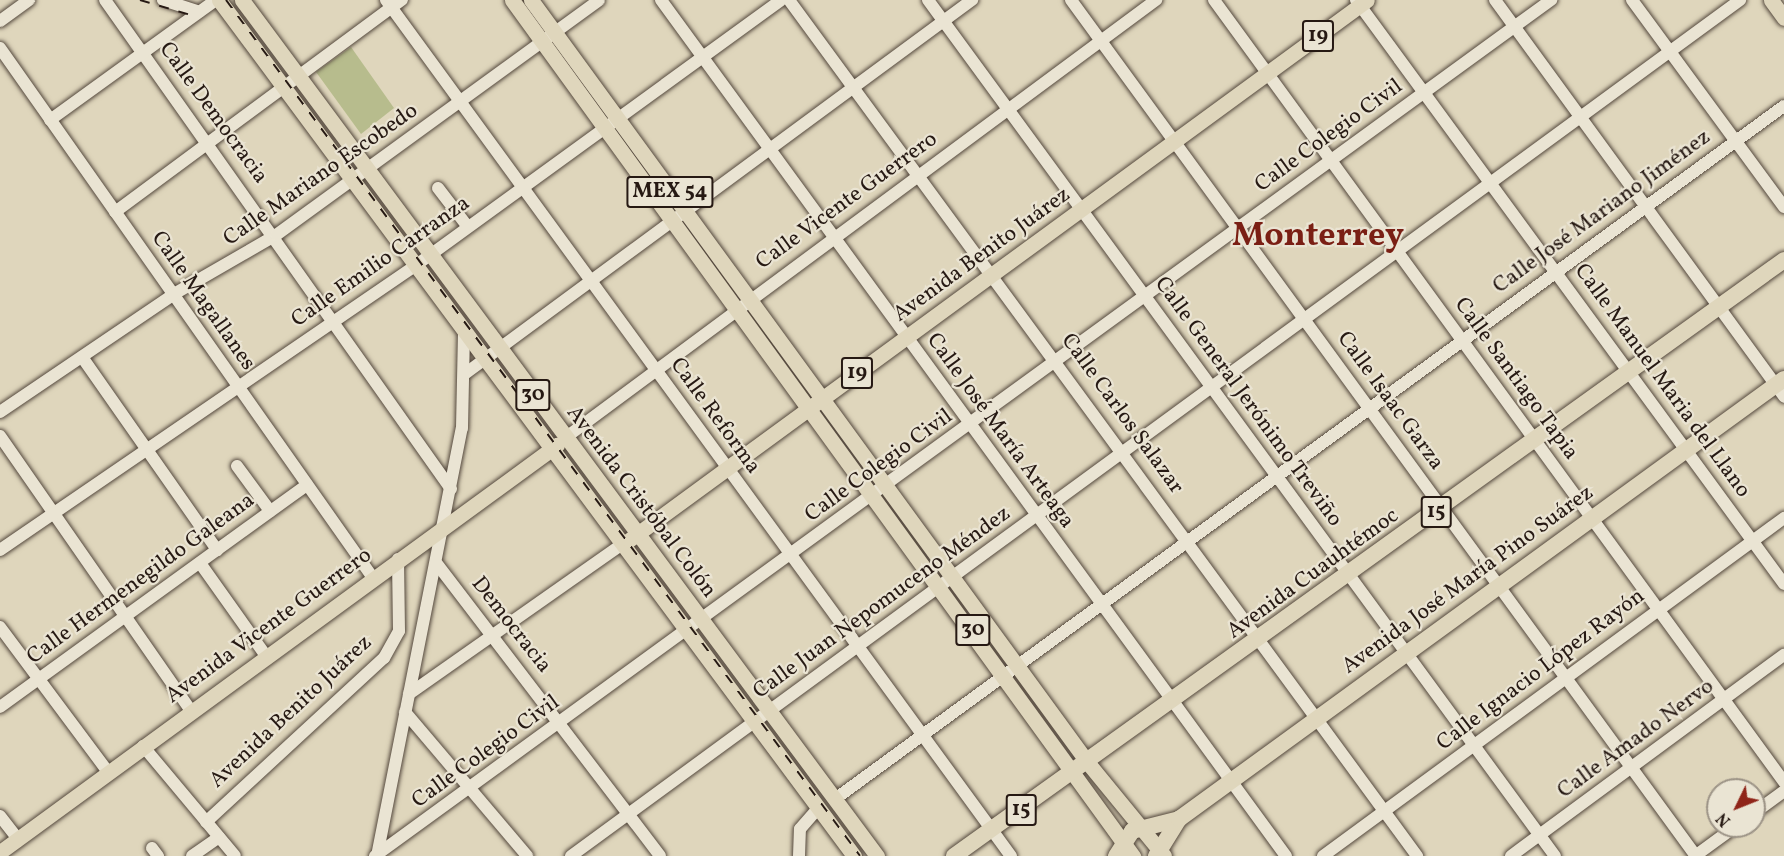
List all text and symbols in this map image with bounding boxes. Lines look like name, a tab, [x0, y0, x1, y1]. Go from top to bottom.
road number: 19	[1302, 18, 1334, 54]
street label: Calle Democracia	[153, 37, 273, 189]
street label: Calle Colegio Civil	[1250, 74, 1408, 198]
street label: Calle Mariano Escobedo	[219, 98, 423, 252]
street label: Calle José Mariano Jiménez	[1488, 124, 1716, 300]
street label: Calle Vicente Guerrero	[751, 126, 943, 276]
road number: MEX 54	[625, 174, 715, 210]
street label: Avenida Benito Juárez	[888, 182, 1076, 328]
street label: Calle Emilio Carranza	[287, 190, 475, 334]
district label: Monterrey	[1232, 217, 1404, 257]
street label: Calle Magallanes	[145, 226, 261, 376]
street label: Calle Manuel Maria del Llano	[1568, 259, 1756, 503]
street label: Calle General Jerónimo Treviño	[1148, 272, 1348, 532]
street label: Calle Santiago Tapia	[1448, 292, 1584, 466]
street label: Calle Isaac Garza	[1331, 327, 1449, 475]
street label: Calle José María Arteaga	[920, 328, 1080, 534]
street label: Calle Carlos Salazar	[1055, 329, 1189, 499]
street label: Calle Reforma	[664, 353, 766, 479]
road number: 19	[840, 355, 874, 391]
road number: 30	[515, 377, 551, 413]
street label: Avenida Cristóbal Colón	[560, 401, 722, 603]
street label: Calle Colegio Civil	[800, 404, 958, 528]
street label: Avenida José María Pino Suárez	[1337, 480, 1599, 680]
street label: Calle Hermenegildo Galeana	[22, 487, 260, 671]
road number: 15	[1420, 494, 1452, 530]
street label: Calle Juan Nepomuceno Méndez	[748, 501, 1016, 705]
street label: Avenida Cuauhtémoc	[1222, 503, 1404, 645]
street label: Avenida Vicente Guerrero	[161, 542, 377, 710]
street label: Democracia	[465, 572, 557, 678]
street label: Calle Ignacio López Rayón	[1432, 583, 1650, 757]
road number: 30	[955, 612, 991, 648]
street label: Avenida Benito Juárez	[204, 630, 378, 794]
street label: Calle Amado Nervo	[1553, 673, 1719, 805]
street label: Calle Colegio Civil	[407, 690, 565, 814]
north arrow	[1706, 778, 1766, 838]
road number: 15	[1004, 792, 1038, 828]
text: N	[1712, 807, 1736, 831]

